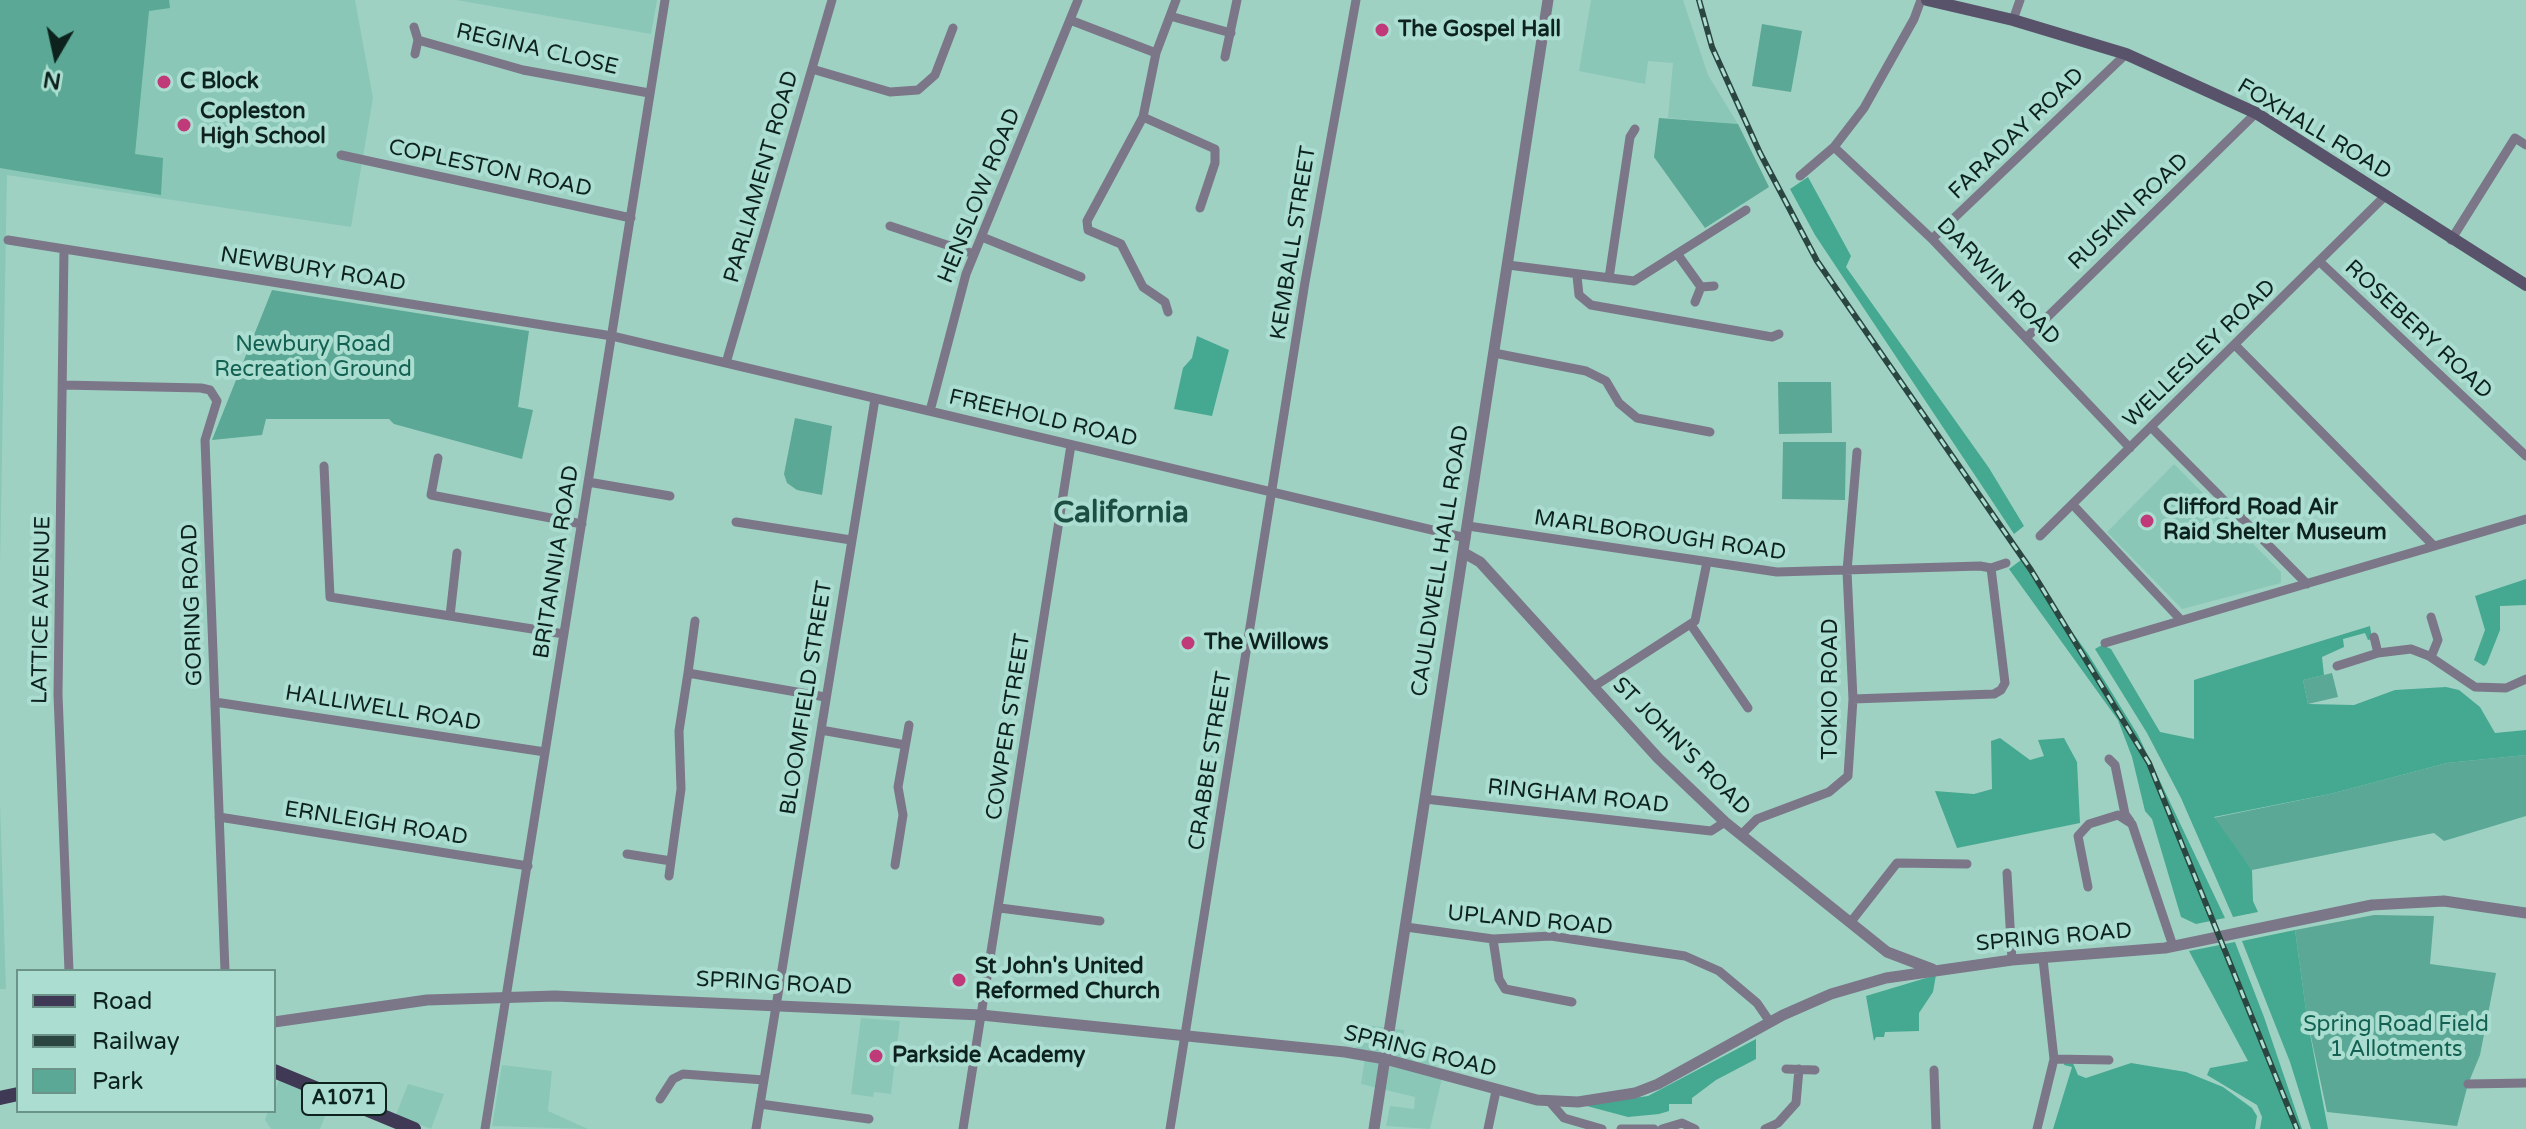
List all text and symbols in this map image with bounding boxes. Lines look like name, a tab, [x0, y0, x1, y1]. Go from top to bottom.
north arrow	[16, 16, 96, 96]
place label: The Gospel Hall	[1398, 17, 1561, 43]
street label: REGINA CLOSE	[453, 19, 621, 81]
marker: The Gospel Hall	[1373, 21, 1391, 39]
street label: FARADAY ROAD	[1944, 63, 2090, 205]
text: N	[41, 65, 63, 94]
street label: PARLIAMENT ROAD	[719, 68, 805, 286]
place label: C Block	[180, 69, 259, 95]
marker: C Block	[155, 73, 173, 91]
street label: FOXHALL ROAD	[2232, 74, 2396, 186]
place label: Copleston High School	[200, 99, 326, 150]
street label: HENSLOW ROAD	[933, 105, 1027, 287]
marker: Copleston High School	[175, 116, 193, 134]
street label: COPLESTON ROAD	[386, 135, 594, 203]
street label: KEMBALL STREET	[1266, 144, 1322, 342]
street label: RUSKIN ROAD	[2064, 148, 2194, 276]
street label: DARWIN ROAD	[1931, 213, 2065, 351]
street label: NEWBURY ROAD	[218, 242, 408, 298]
street label: ROSEBERY ROAD	[2339, 255, 2497, 405]
street label: WELLESLEY ROAD	[2118, 274, 2282, 434]
park label: Newbury Road Recreation Ground	[214, 332, 412, 384]
street label: FREEHOLD ROAD	[946, 384, 1140, 454]
street label: CAULDWELL HALL ROAD	[1406, 423, 1476, 699]
street label: BRITANNIA ROAD	[529, 463, 585, 661]
place label: Clifford Road Air Raid Shelter Museum	[2163, 495, 2387, 546]
district label: California	[1053, 496, 1189, 532]
street label: MARLBOROUGH ROAD	[1532, 505, 1788, 567]
marker: Clifford Road Air Raid Shelter Museum	[2138, 512, 2156, 530]
street label: LATTICE AVENUE	[27, 516, 57, 704]
street label: GORING ROAD	[177, 523, 209, 687]
street label: BLOOMFIELD STREET	[775, 579, 839, 817]
street label: TOKIO ROAD	[1818, 618, 1844, 760]
place label: The Willows	[1204, 630, 1328, 656]
street label: COWPER STREET	[981, 632, 1037, 822]
marker: The Willows	[1179, 634, 1197, 652]
street label: CRABBE STREET	[1184, 670, 1238, 852]
street label: ST JOHN'S ROAD	[1606, 672, 1756, 822]
street label: HALLIWELL ROAD	[283, 680, 483, 738]
street label: RINGHAM ROAD	[1486, 774, 1670, 820]
street label: ERNLEIGH ROAD	[282, 796, 470, 852]
street label: UPLAND ROAD	[1446, 901, 1614, 941]
street label: SPRING ROAD	[1975, 918, 2133, 958]
place label: St John's United Reformed Church	[975, 954, 1160, 1006]
street label: SPRING ROAD	[695, 967, 853, 1001]
legend	[16, 969, 276, 1113]
marker: St John's United Reformed Church	[950, 971, 968, 989]
text: Road	[92, 987, 152, 1016]
park label: Spring Road Field 1 Allotments	[2303, 1012, 2489, 1064]
street label: SPRING ROAD	[1341, 1020, 1499, 1084]
text: Railway	[92, 1027, 180, 1056]
place label: Parkside Academy	[892, 1043, 1085, 1069]
marker: Parkside Academy	[867, 1047, 885, 1065]
text: Park	[92, 1067, 143, 1096]
road number: A1071	[302, 1083, 386, 1115]

